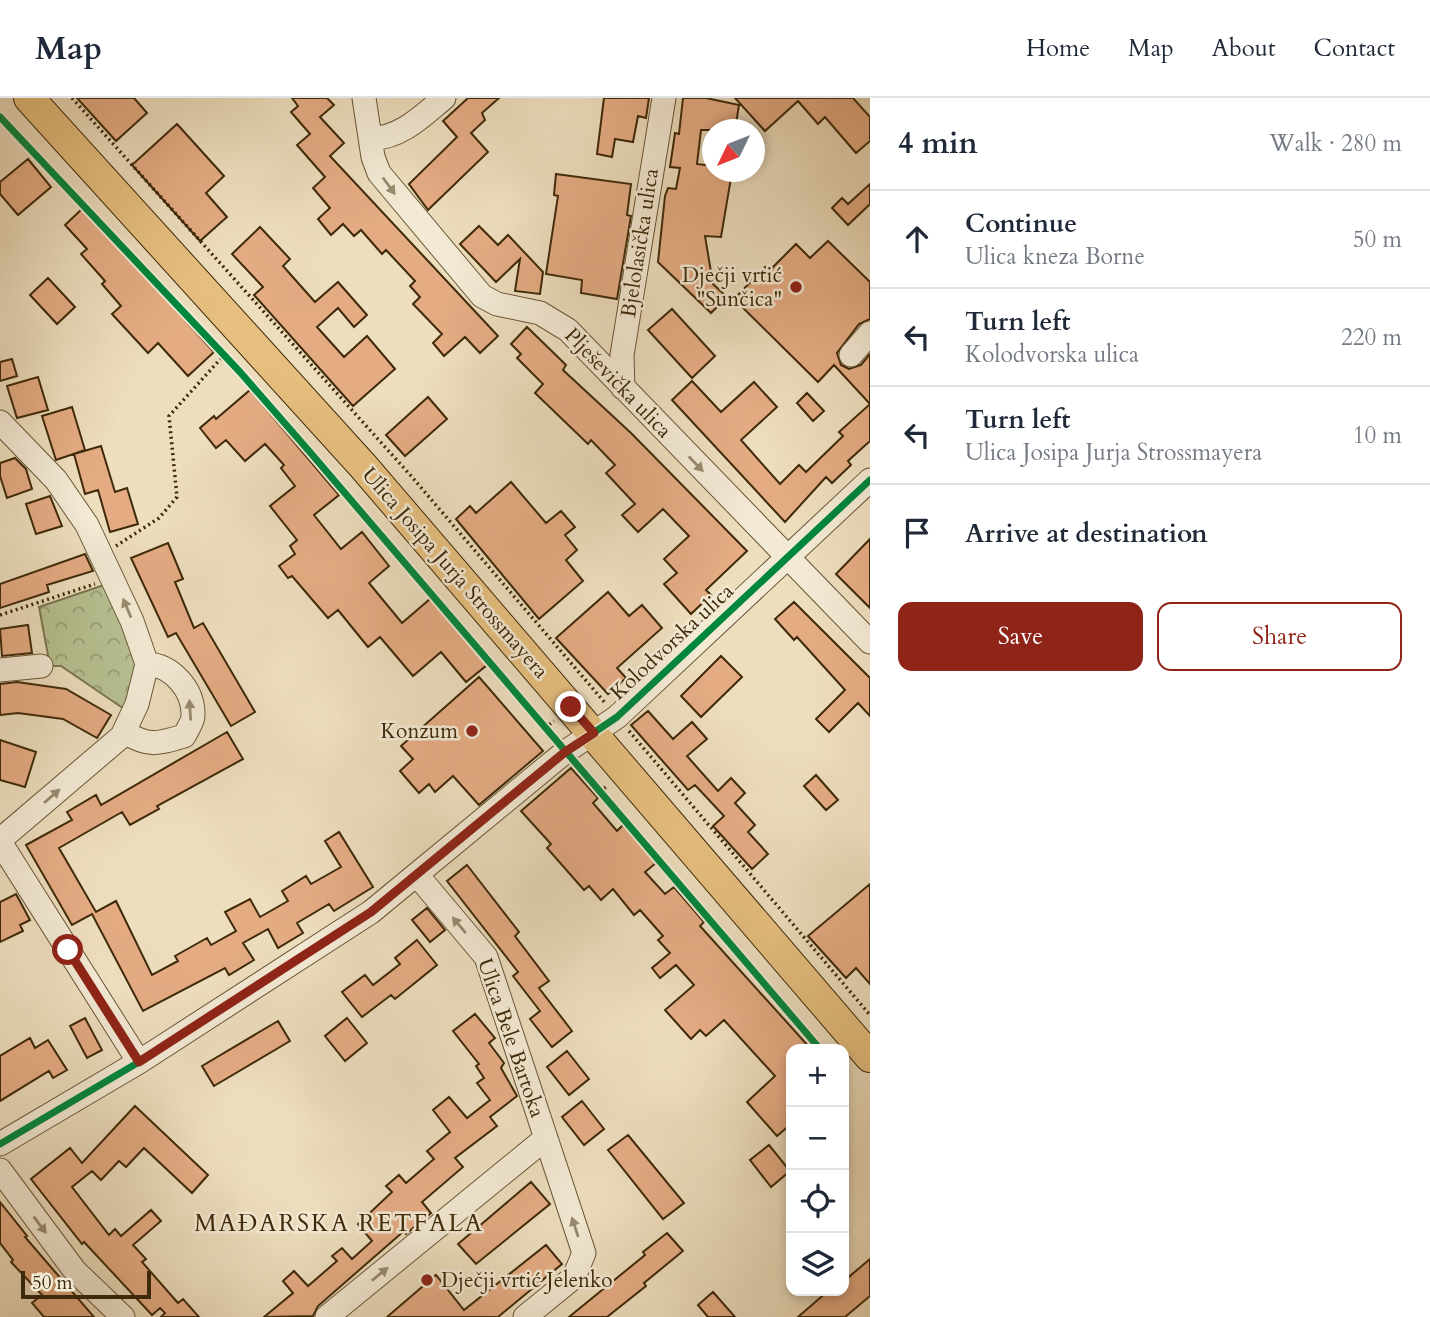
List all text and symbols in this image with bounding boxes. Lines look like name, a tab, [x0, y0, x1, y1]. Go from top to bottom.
text: Map	[35, 26, 102, 71]
text: Home	[1026, 32, 1090, 65]
text: Map	[1128, 32, 1174, 65]
text: About	[1212, 32, 1276, 65]
text: Contact	[1314, 32, 1395, 65]
north arrow	[702, 119, 765, 182]
text: 4 min	[898, 123, 978, 164]
text: Walk · 280 m	[1269, 128, 1402, 159]
street label: Bjelolasička ulica	[614, 166, 666, 320]
one-way arrow	[381, 177, 395, 195]
text: Continue	[965, 206, 1077, 241]
icon: ahead	[898, 220, 936, 258]
text: 50 m	[1353, 224, 1402, 255]
text: Ulica kneza Borne	[965, 241, 1145, 272]
place label: Dječji vrtić "Sunčica"	[682, 261, 782, 314]
marker: Dječji vrtić "Sunčica"	[788, 279, 804, 295]
text: Turn left	[965, 304, 1070, 339]
icon: left	[898, 318, 936, 356]
street label: Plješevička ulica	[558, 321, 678, 445]
text: 220 m	[1341, 322, 1402, 353]
text: Kolodvorska ulica	[965, 339, 1139, 370]
text: Turn left	[965, 402, 1070, 437]
icon: left	[898, 416, 936, 454]
text: 10 m	[1353, 420, 1402, 451]
text: Ulica Josipa Jurja Strossmayera	[965, 437, 1262, 468]
one-way arrow	[688, 455, 705, 472]
street label: Ulica Josipa Jurja Strossmayera	[355, 461, 555, 685]
icon: arrive	[898, 514, 936, 552]
text: Arrive at destination	[965, 516, 1208, 551]
street label: Kolodvorska ulica	[604, 577, 740, 707]
one-way arrow	[121, 598, 132, 619]
button: Save	[898, 602, 1143, 671]
button: Share	[1157, 602, 1402, 671]
route end	[555, 691, 586, 722]
one-way arrow	[184, 698, 195, 720]
place label: Konzum	[380, 717, 458, 746]
marker: Konzum	[464, 723, 480, 739]
one-way arrow	[43, 789, 60, 804]
one-way arrow	[452, 917, 467, 934]
route start	[52, 934, 83, 965]
street label: Ulica Bele Bartoka	[470, 955, 552, 1121]
map controls	[786, 1044, 849, 1296]
button: +	[786, 1044, 849, 1107]
button: −	[786, 1107, 849, 1170]
button: locate	[786, 1170, 849, 1233]
district label: MAĐARSKA RETFALA	[194, 1207, 484, 1240]
one-way arrow	[32, 1216, 47, 1234]
one-way arrow	[569, 1216, 580, 1237]
button: layers	[786, 1233, 849, 1296]
one-way arrow	[370, 1266, 388, 1281]
place label: Dječji vrtić Jelenko	[441, 1266, 613, 1295]
scale bar	[21, 1268, 150, 1300]
text: 50 m	[32, 1270, 73, 1296]
marker: Dječji vrtić Jelenko	[419, 1272, 435, 1288]

